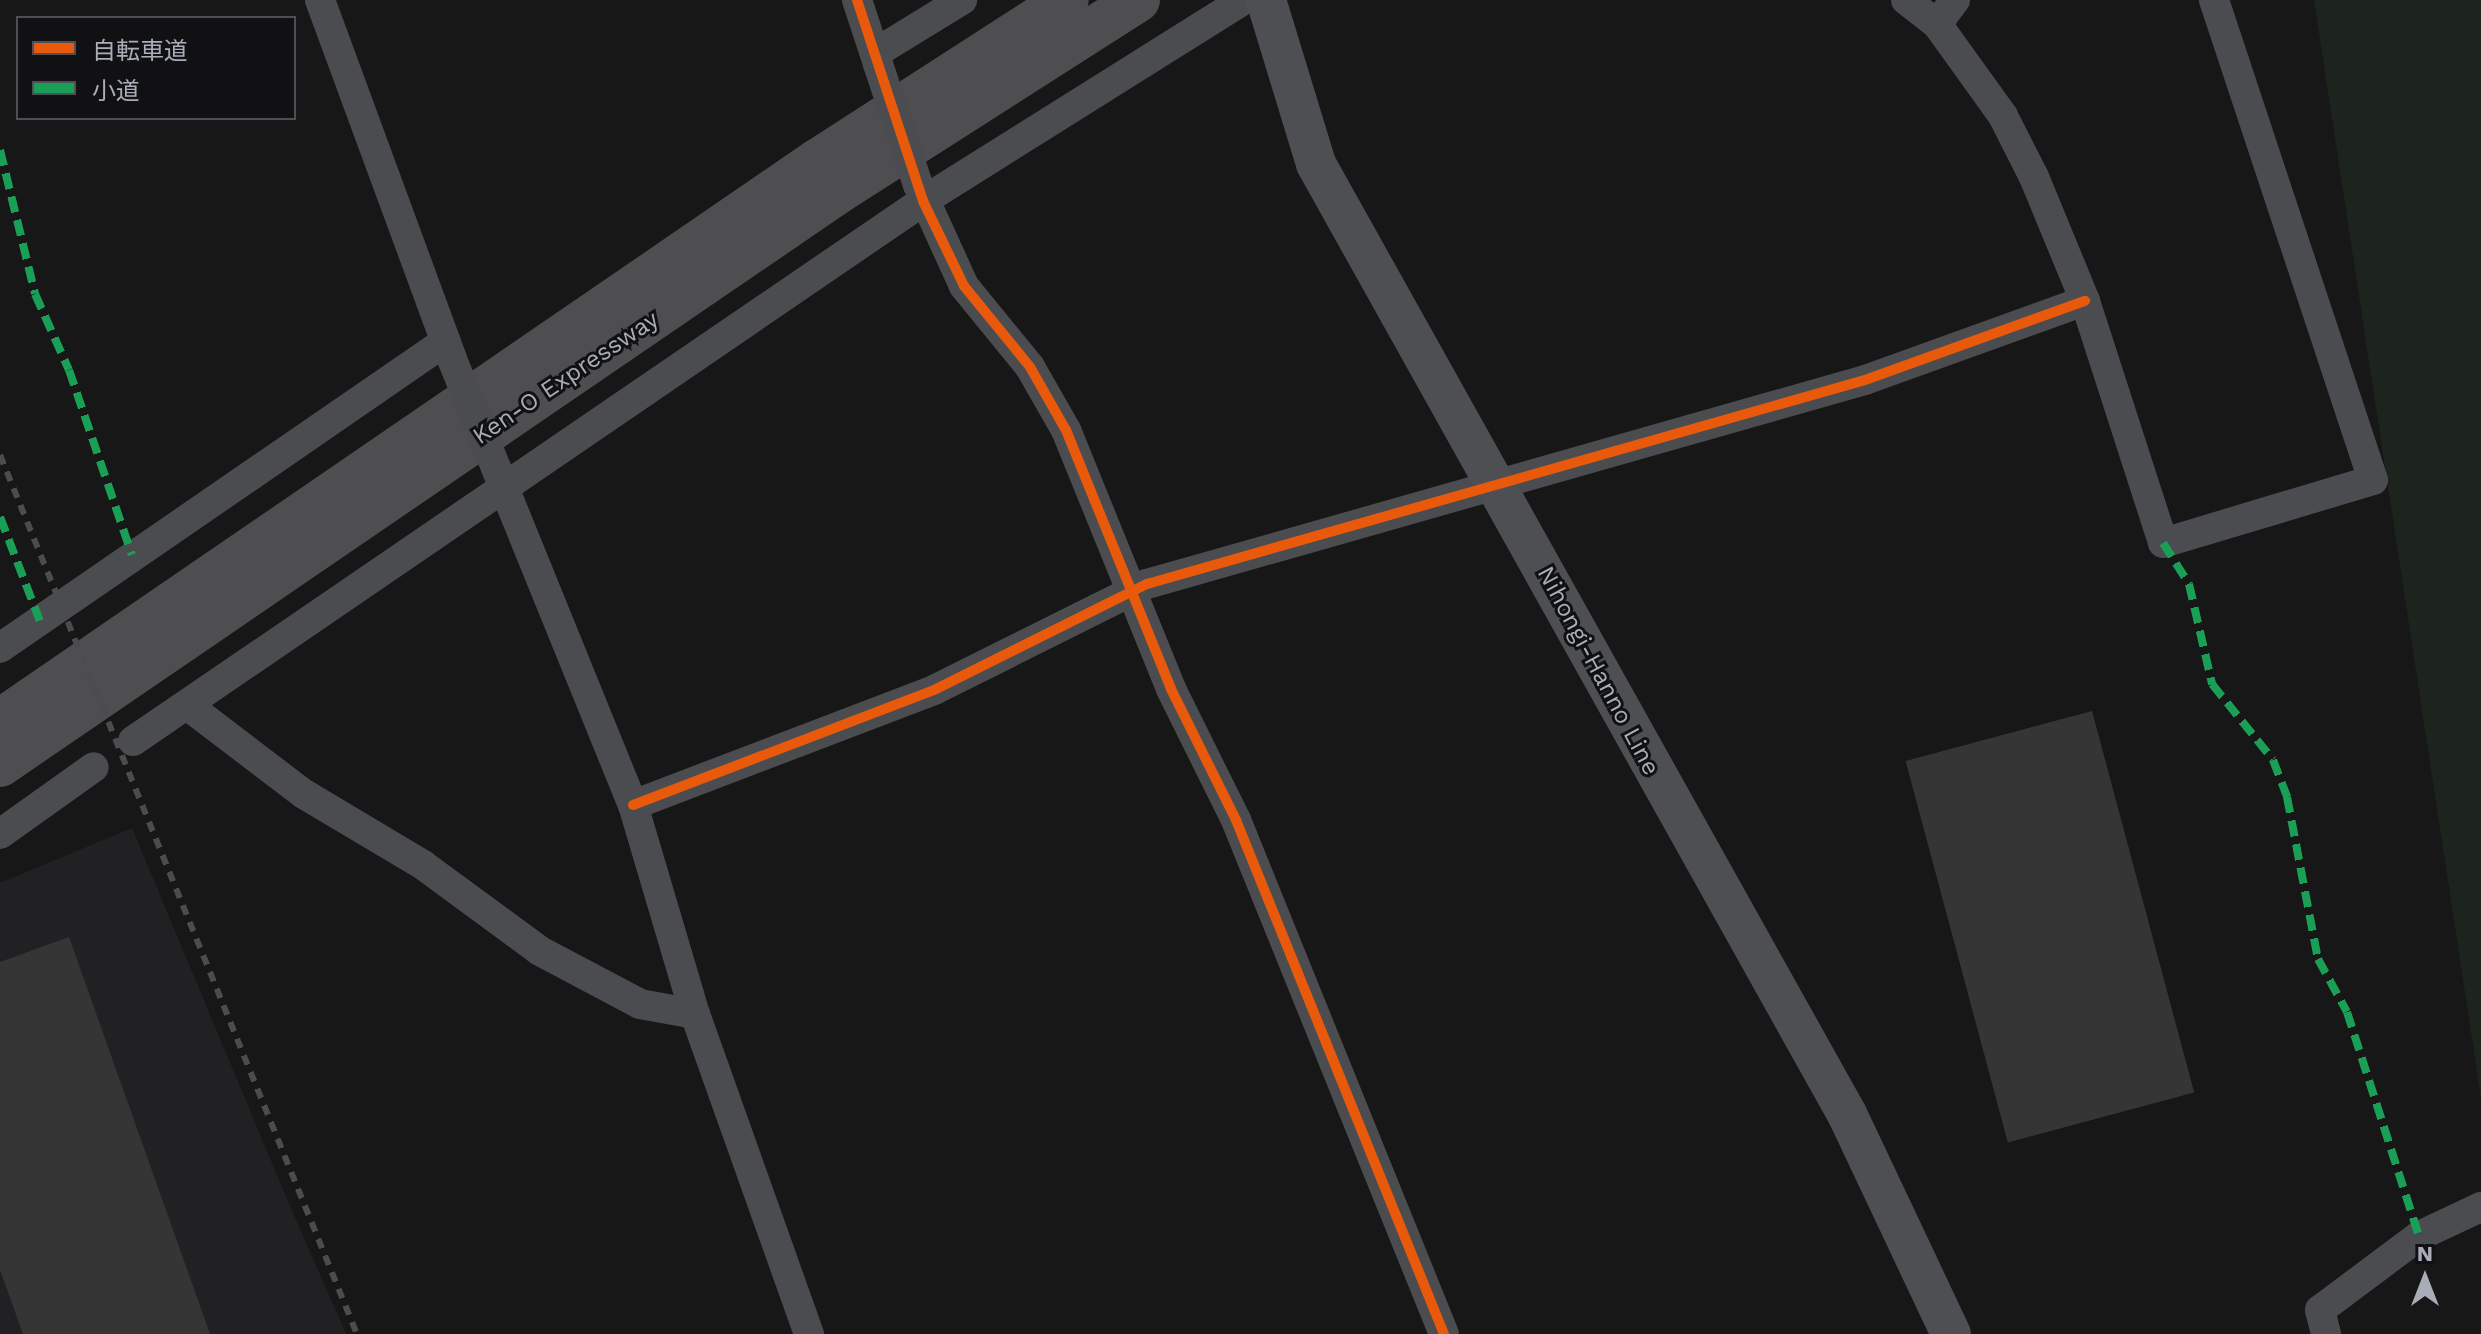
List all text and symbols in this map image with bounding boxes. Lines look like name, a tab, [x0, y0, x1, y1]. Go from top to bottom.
legend	[16, 16, 296, 120]
text: 自転車道	[92, 37, 188, 65]
text: 小道	[92, 77, 140, 105]
street label: Ken-O Expressway	[468, 305, 664, 451]
street label: Nihongi-Hanno Line	[1531, 562, 1665, 780]
north arrow	[2385, 1238, 2465, 1318]
text: N	[2417, 1241, 2433, 1266]

